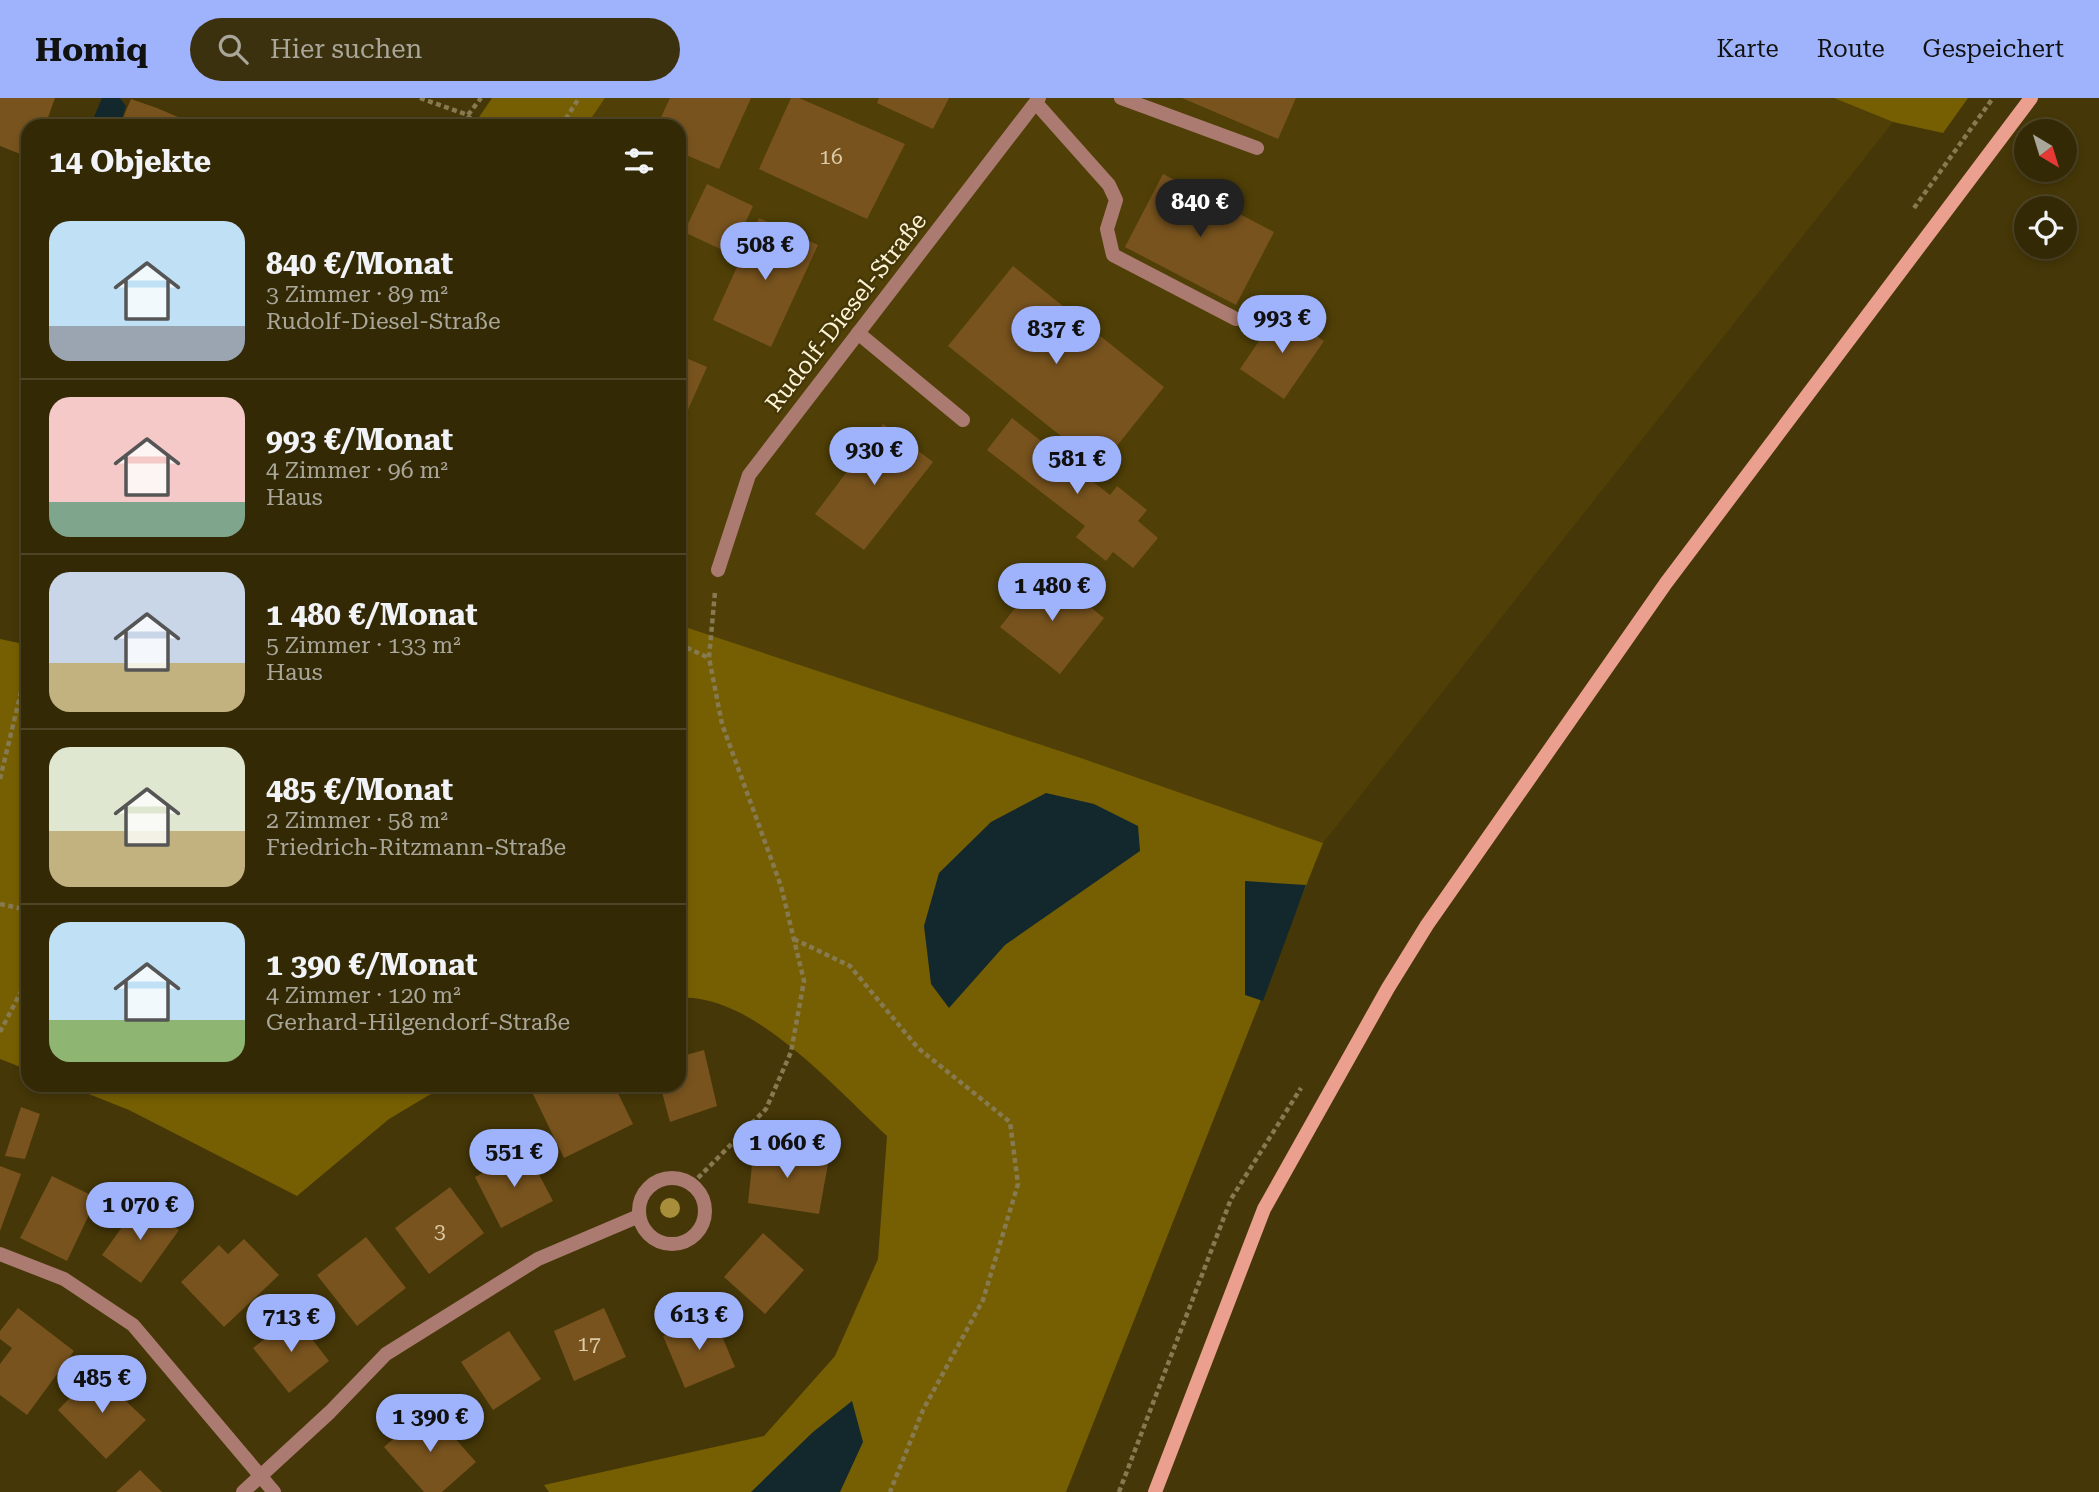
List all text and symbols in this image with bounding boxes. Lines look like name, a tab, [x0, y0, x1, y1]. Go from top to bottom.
search box	[190, 18, 680, 81]
text: Homiq	[35, 30, 148, 69]
icon: search	[214, 30, 252, 68]
text: Hier suchen	[270, 34, 422, 64]
text: Karte	[1716, 35, 1779, 63]
text: Route	[1817, 35, 1885, 63]
text: Gespeichert	[1923, 35, 2064, 63]
north arrow	[2014, 119, 2077, 182]
map controls	[2014, 119, 2077, 259]
icon: filters	[620, 142, 658, 180]
text: 14 Objekte	[49, 144, 211, 179]
house number: 16	[819, 145, 843, 169]
pin: 840 €	[1151, 180, 1249, 239]
text: 840 €	[1171, 188, 1229, 215]
button: locate	[2014, 196, 2077, 259]
street label: Rudolf-Diesel-Straße	[760, 207, 932, 417]
pin: 508 €	[716, 222, 814, 282]
text: 508 €	[736, 231, 794, 258]
text: 840 €/Monat	[266, 246, 453, 281]
icon: home	[105, 249, 189, 333]
text: 3 Zimmer · 89 m²	[266, 281, 448, 308]
pin: 993 €	[1233, 296, 1331, 355]
text: 993 €	[1253, 304, 1311, 331]
pin: 837 €	[1007, 306, 1105, 366]
text: Rudolf-Diesel-Straße	[266, 308, 501, 335]
text: 837 €	[1027, 315, 1085, 342]
text: 993 €/Monat	[266, 422, 453, 457]
icon: home	[105, 425, 189, 509]
pin: 930 €	[825, 428, 923, 487]
text: 930 €	[845, 436, 903, 463]
pin: 581 €	[1028, 436, 1126, 496]
text: 581 €	[1048, 445, 1106, 472]
text: 4 Zimmer · 96 m²	[266, 457, 448, 484]
text: Haus	[266, 484, 323, 511]
pin: 1 480 €	[987, 564, 1117, 623]
text: 1 480 €	[1014, 572, 1090, 599]
text: 1 480 €/Monat	[266, 597, 478, 632]
icon: home	[105, 600, 189, 684]
text: 5 Zimmer · 133 m²	[266, 632, 461, 659]
text: Haus	[266, 659, 323, 686]
text: 485 €/Monat	[266, 772, 453, 807]
icon: home	[105, 775, 189, 859]
text: 2 Zimmer · 58 m²	[266, 807, 448, 834]
text: Friedrich-Ritzmann-Straße	[266, 834, 566, 861]
text: 1 390 €/Monat	[266, 947, 478, 982]
icon: home	[105, 950, 189, 1034]
text: 4 Zimmer · 120 m²	[266, 982, 461, 1009]
text: Gerhard-Hilgendorf-Straße	[266, 1009, 570, 1036]
pin: 1 060 €	[722, 1121, 852, 1180]
text: 1 060 €	[749, 1129, 825, 1156]
pin: 551 €	[465, 1130, 563, 1189]
text: 551 €	[485, 1138, 543, 1165]
pin: 1 070 €	[75, 1182, 205, 1242]
text: 1 070 €	[102, 1191, 178, 1218]
house number: 3	[434, 1219, 446, 1243]
pin: 613 €	[650, 1292, 748, 1352]
pin: 713 €	[242, 1294, 340, 1354]
text: 613 €	[670, 1301, 728, 1328]
text: 713 €	[262, 1303, 320, 1330]
house number: 17	[577, 1332, 601, 1356]
pin: 485 €	[53, 1356, 151, 1415]
text: 485 €	[73, 1364, 131, 1391]
pin: 1 390 €	[365, 1394, 495, 1454]
text: 1 390 €	[392, 1403, 468, 1430]

